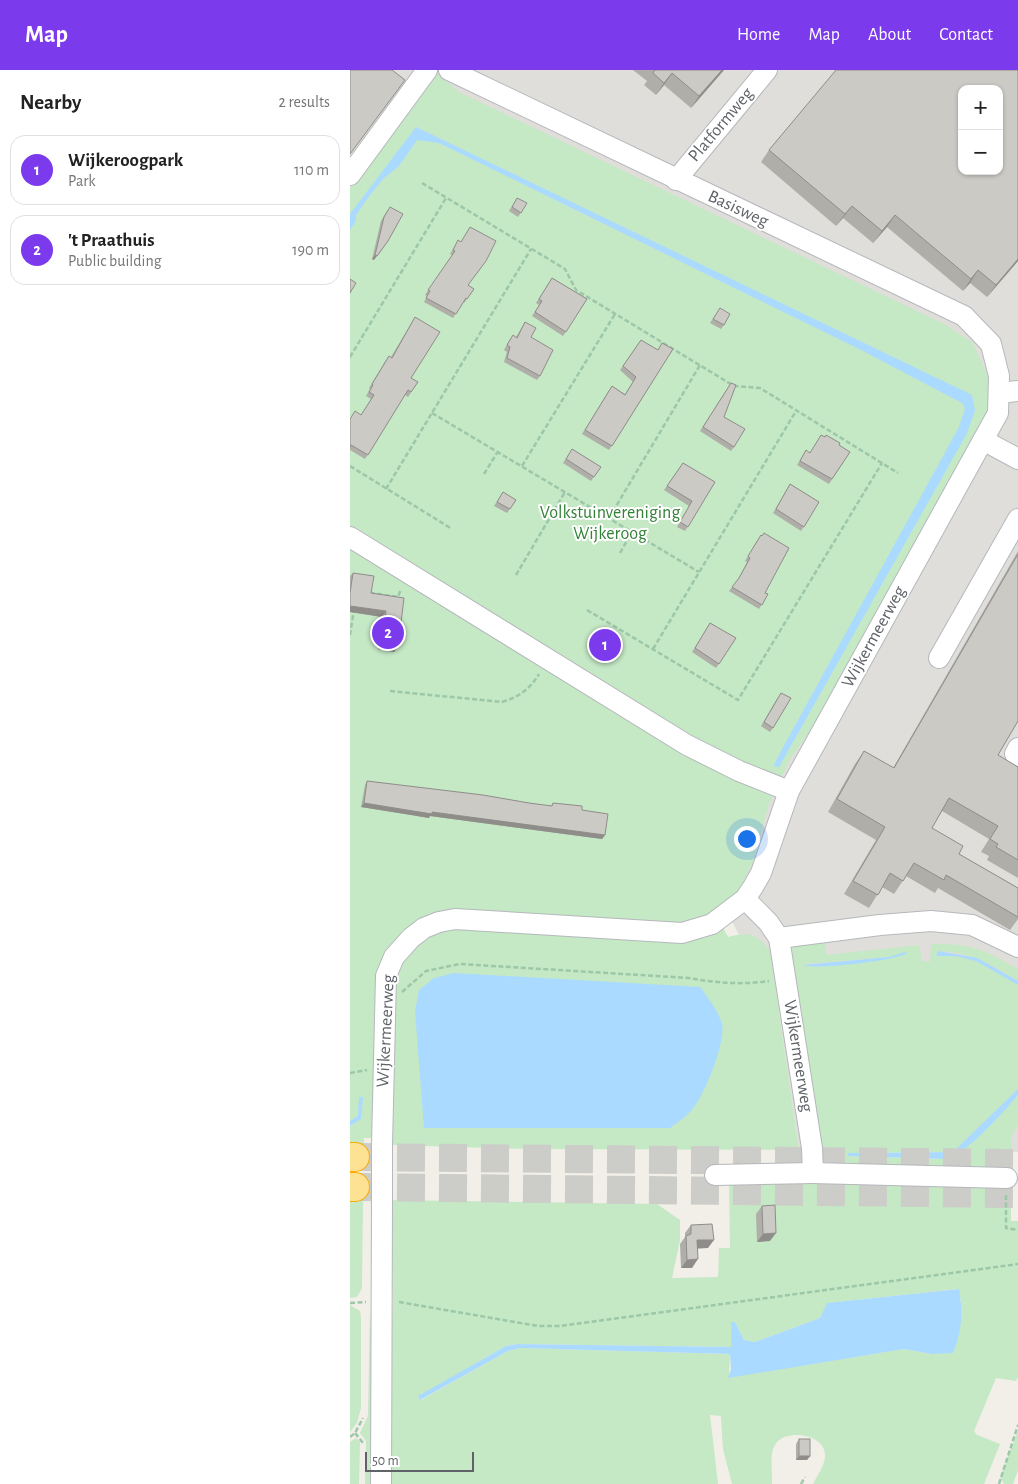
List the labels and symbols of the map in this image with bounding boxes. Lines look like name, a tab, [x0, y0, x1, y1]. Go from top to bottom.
street label: Platformweg	[685, 84, 757, 165]
street label: Basisweg	[705, 187, 771, 231]
park label: Volkstuinvereniging Wijkeroog	[540, 504, 680, 543]
street label: Wijkermeerweg	[839, 583, 909, 691]
pin: 2	[372, 614, 404, 652]
pin: 1	[589, 626, 621, 664]
your location	[734, 826, 760, 852]
street label: Wijkermeerweg	[374, 974, 398, 1088]
street label: Wijkermeerweg	[780, 999, 816, 1113]
scale bar	[365, 1449, 474, 1472]

